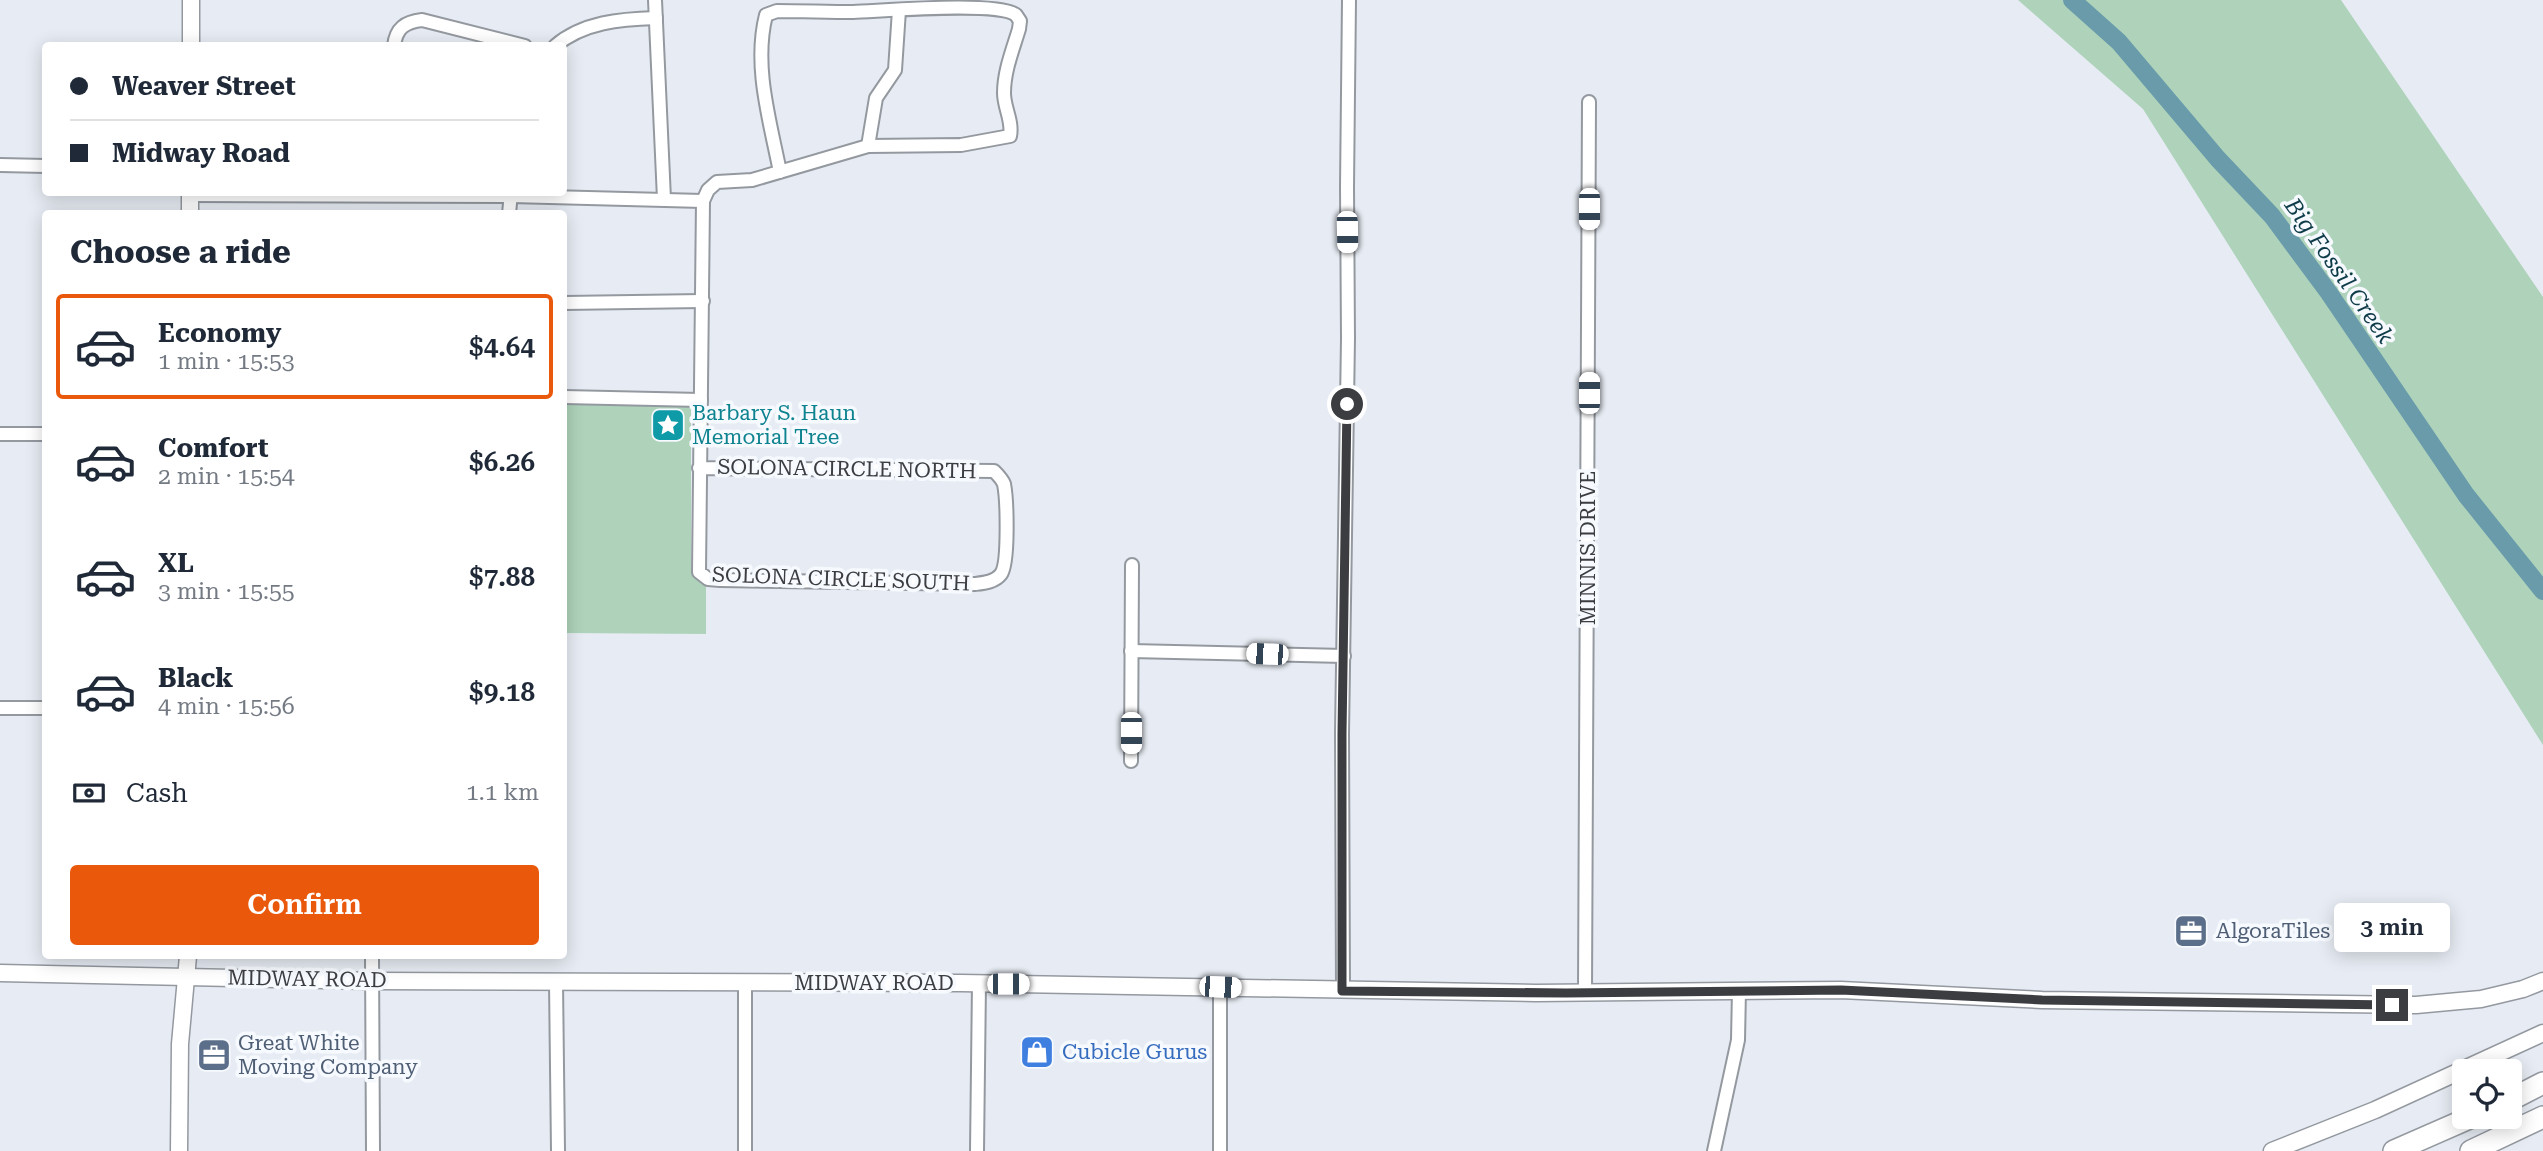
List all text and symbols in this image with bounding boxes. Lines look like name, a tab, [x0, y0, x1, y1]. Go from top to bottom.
text: Weaver Street	[112, 71, 296, 101]
text: Midway Road	[112, 138, 290, 168]
car	[1579, 188, 1600, 230]
water label: Big Fossil Creek	[2278, 192, 2399, 349]
car	[1337, 211, 1358, 253]
text: Choose a ride	[70, 233, 291, 271]
icon: car	[74, 315, 137, 378]
text: Economy	[158, 318, 281, 348]
text: $4.64	[469, 332, 535, 362]
text: 1 min · 15:53	[158, 348, 295, 375]
car	[1579, 372, 1600, 414]
route start	[1331, 388, 1363, 420]
place label: Barbary S. Haun Memorial Tree	[692, 401, 856, 449]
place icon: Barbary S. Haun Memorial Tree	[649, 406, 687, 444]
icon: car	[74, 430, 137, 493]
text: Comfort	[158, 433, 268, 463]
text: $6.26	[469, 447, 535, 477]
street label: SOLONA CIRCLE NORTH	[717, 455, 977, 483]
text: 2 min · 15:54	[158, 463, 295, 490]
street label: MINNIS DRIVE	[1576, 471, 1600, 625]
icon: car	[74, 545, 137, 608]
text: XL	[158, 548, 194, 578]
text: $7.88	[469, 562, 535, 592]
street label: SOLONA CIRCLE SOUTH	[712, 563, 970, 595]
text: 3 min · 15:55	[158, 578, 295, 605]
car	[1246, 643, 1289, 665]
icon: car	[74, 660, 137, 723]
text: Black	[158, 663, 233, 693]
text: $9.18	[469, 677, 535, 707]
text: 4 min · 15:56	[158, 693, 295, 720]
car	[1121, 712, 1142, 754]
icon: cash	[70, 774, 108, 812]
text: Cash	[126, 778, 188, 808]
text: 1.1 km	[466, 779, 539, 806]
button: Confirm	[70, 865, 539, 945]
callout: 3 min	[2334, 904, 2450, 953]
office icon: AlgoraTiles	[2172, 912, 2210, 950]
text: 3 min	[2360, 914, 2424, 941]
place label: AlgoraTiles	[2216, 919, 2330, 943]
street label: MIDWAY ROAD	[227, 966, 387, 992]
street label: MIDWAY ROAD	[794, 971, 954, 995]
car	[988, 974, 1030, 995]
car	[1199, 976, 1242, 998]
route end	[2376, 989, 2408, 1021]
place label: Great White Moving Company	[238, 1031, 418, 1079]
shop icon: Cubicle Gurus	[1018, 1033, 1056, 1071]
office icon: Great White Moving Company	[195, 1036, 233, 1074]
place label: Cubicle Gurus	[1062, 1040, 1207, 1064]
map controls	[2452, 1059, 2522, 1129]
button: locate	[2452, 1059, 2522, 1129]

